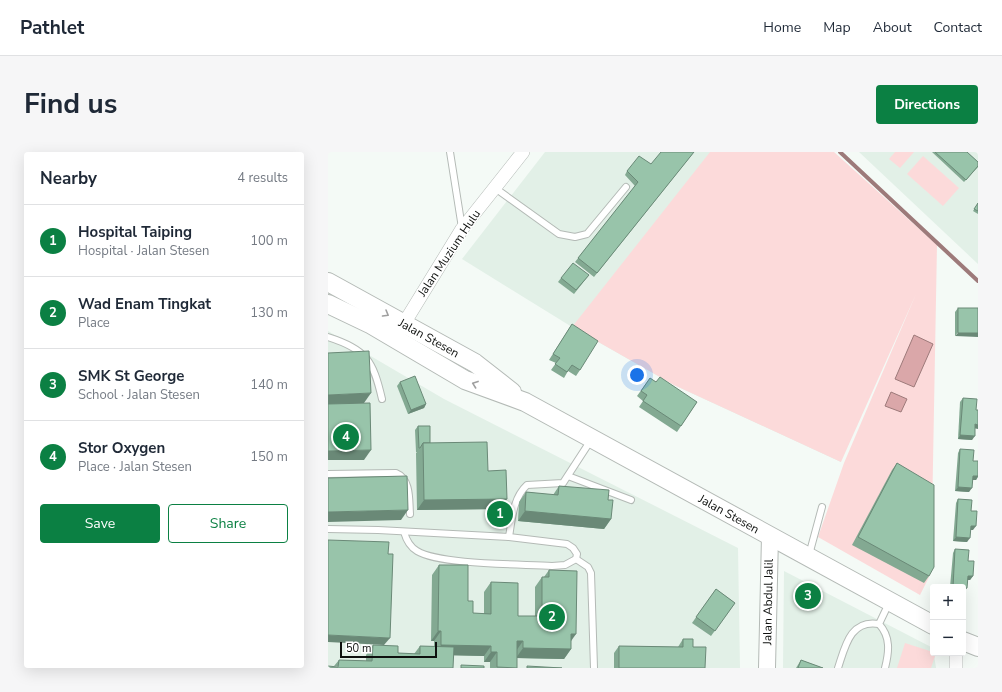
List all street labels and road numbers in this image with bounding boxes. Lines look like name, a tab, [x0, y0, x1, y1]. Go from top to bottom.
street label: Jalan Muzium Hulu	[413, 206, 484, 300]
street label: Jalan Stesen	[395, 314, 462, 361]
street label: Jalan Stesen	[695, 490, 762, 537]
street label: Jalan Abdul Jalil	[759, 558, 777, 646]

